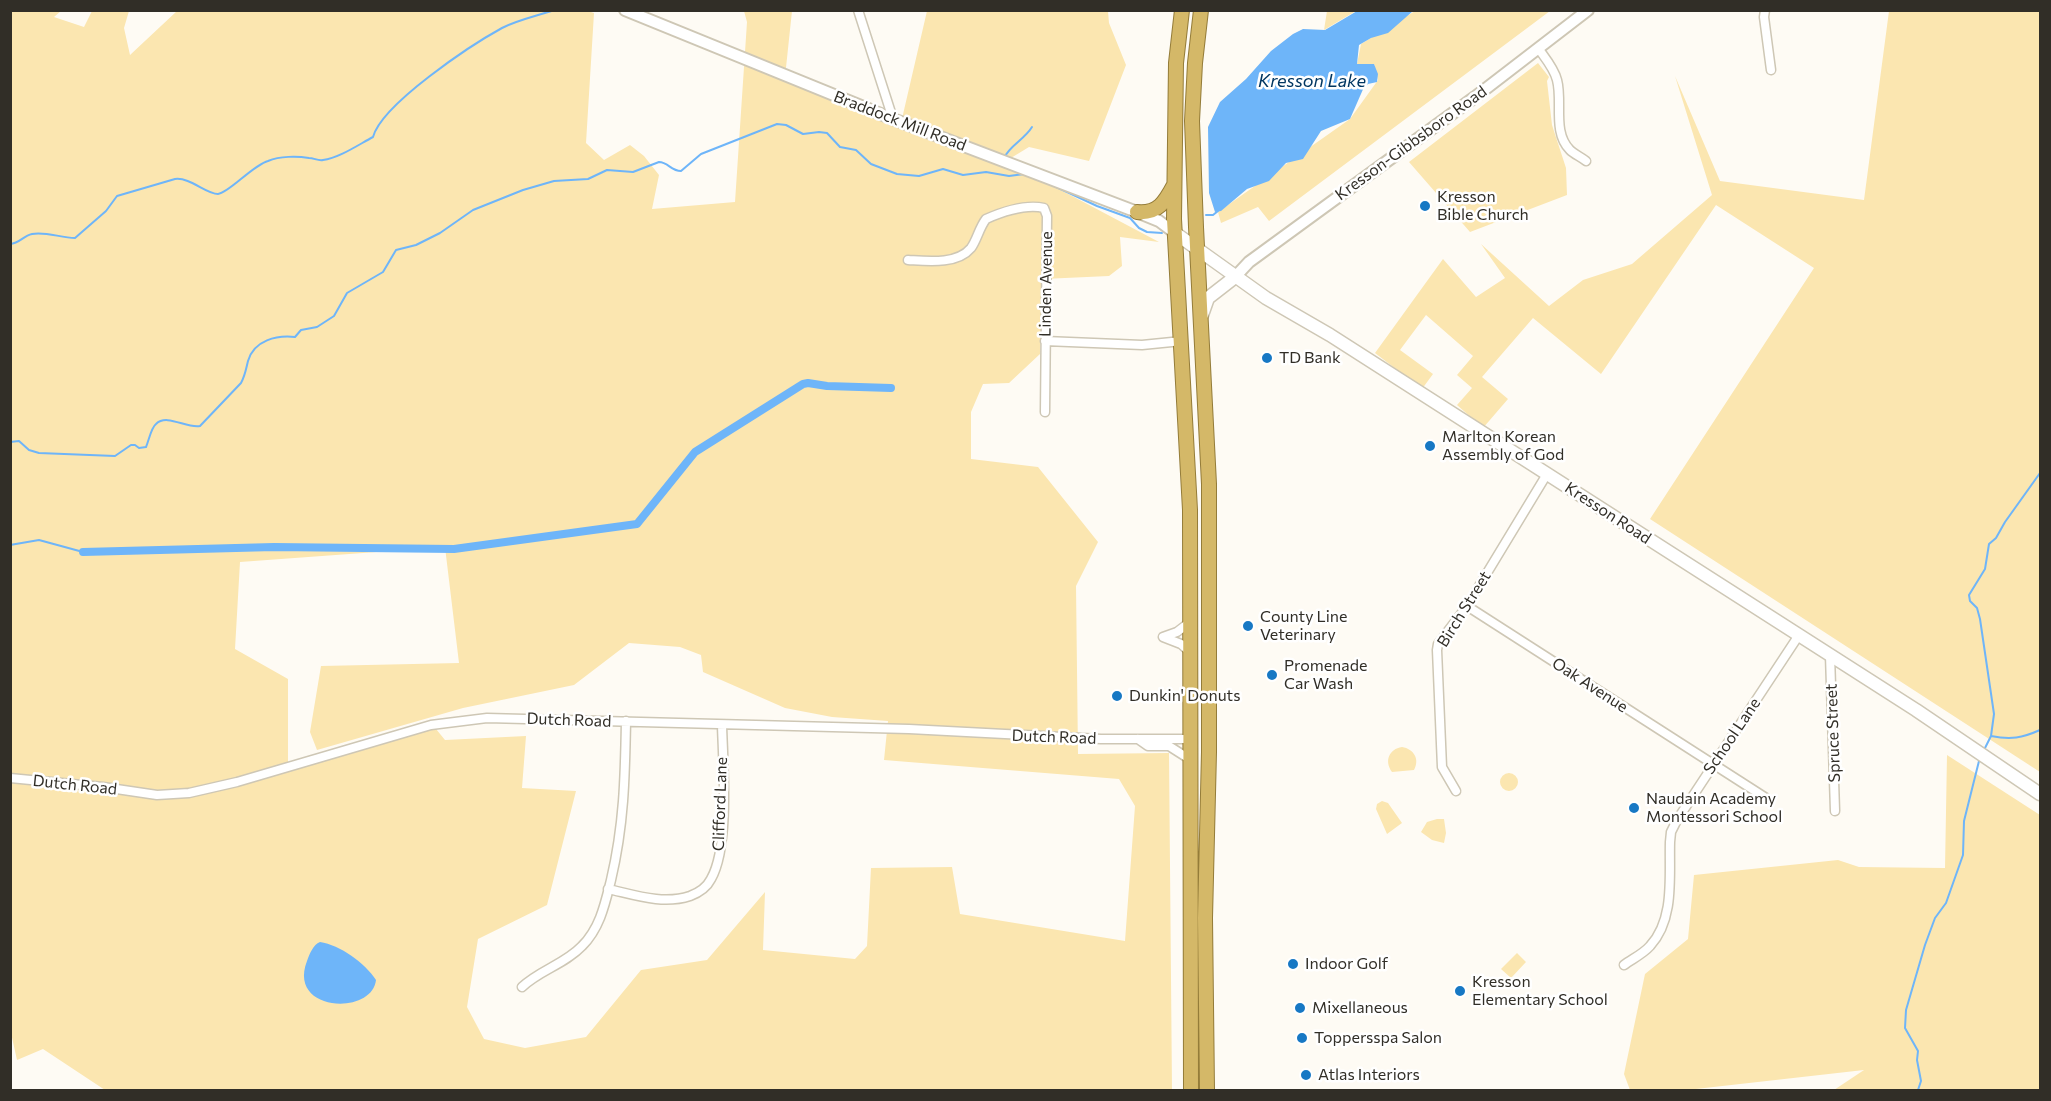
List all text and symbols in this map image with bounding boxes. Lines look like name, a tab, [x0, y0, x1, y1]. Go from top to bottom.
water label: Kresson Lake	[1258, 70, 1366, 92]
street label: Kresson-Gibbsboro Road	[1332, 82, 1490, 204]
street label: Braddock Mill Road	[831, 87, 969, 155]
place label: Kresson Bible Church	[1437, 187, 1529, 225]
marker: Kresson Bible Church	[1418, 199, 1432, 213]
street label: Linden Avenue	[1035, 231, 1057, 337]
place label: TD Bank	[1279, 348, 1341, 368]
marker: TD Bank	[1260, 351, 1274, 365]
place label: Marlton Korean Assembly of God	[1442, 427, 1564, 465]
marker: Marlton Korean Assembly of God	[1423, 439, 1437, 453]
street label: Kresson Road	[1561, 478, 1655, 548]
street label: Birch Street	[1433, 567, 1495, 651]
place label: County Line Veterinary	[1260, 607, 1347, 645]
marker: County Line Veterinary	[1241, 619, 1255, 633]
street label: Oak Avenue	[1548, 653, 1632, 717]
place label: Promenade Car Wash	[1284, 656, 1367, 694]
marker: Promenade Car Wash	[1265, 668, 1279, 682]
street label: Spruce Street	[1822, 683, 1844, 783]
place label: Dunkin' Donuts	[1129, 686, 1240, 706]
marker: Dunkin' Donuts	[1110, 689, 1124, 703]
street label: School Lane	[1699, 694, 1765, 778]
street label: Dutch Road	[526, 709, 612, 731]
street label: Dutch Road	[1011, 726, 1097, 748]
street label: Clifford Lane	[709, 757, 731, 851]
street label: Dutch Road	[32, 771, 118, 799]
place label: Naudain Academy Montessori School	[1646, 789, 1782, 827]
marker: Naudain Academy Montessori School	[1627, 801, 1641, 815]
place label: Indoor Golf	[1305, 954, 1388, 974]
marker: Indoor Golf	[1286, 957, 1300, 971]
place label: Kresson Elementary School	[1472, 972, 1608, 1010]
marker: Kresson Elementary School	[1453, 984, 1467, 998]
place label: Mixellaneous	[1312, 998, 1408, 1018]
marker: Mixellaneous	[1293, 1001, 1307, 1015]
place label: Toppersspa Salon	[1314, 1028, 1442, 1048]
marker: Toppersspa Salon	[1295, 1031, 1309, 1045]
place label: Atlas Interiors	[1318, 1065, 1420, 1085]
marker: Atlas Interiors	[1299, 1068, 1313, 1082]

